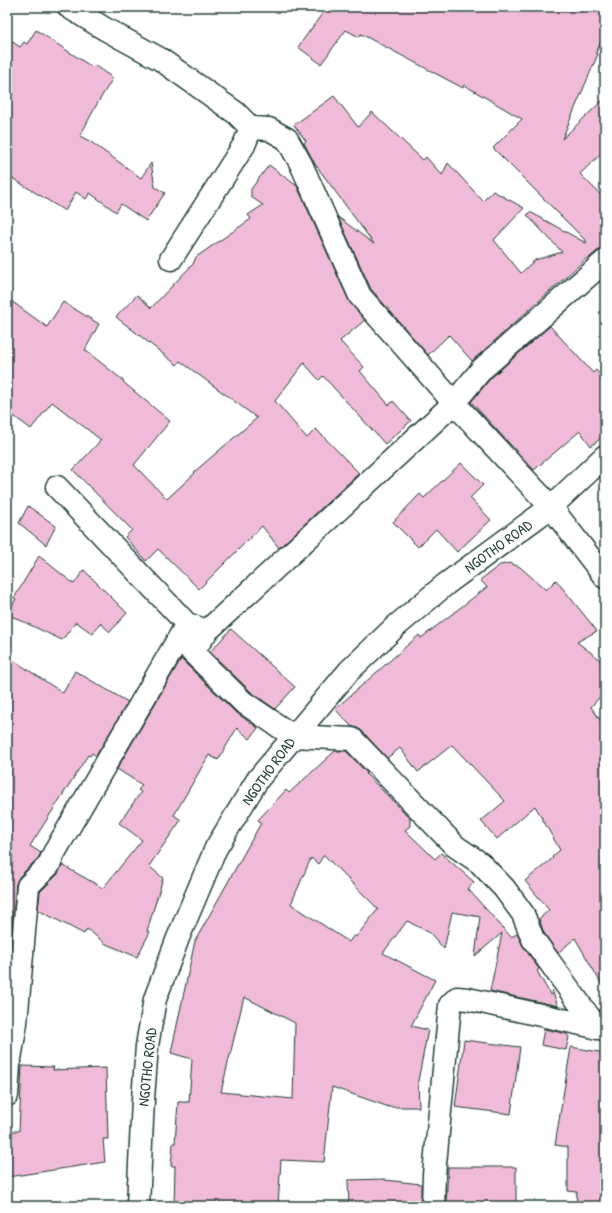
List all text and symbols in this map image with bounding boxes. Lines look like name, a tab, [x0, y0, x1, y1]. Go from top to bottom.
street label: NGOTHO ROAD	[460, 514, 537, 578]
street label: NGOTHO ROAD	[236, 732, 300, 809]
street label: NGOTHO ROAD	[132, 1026, 162, 1107]

